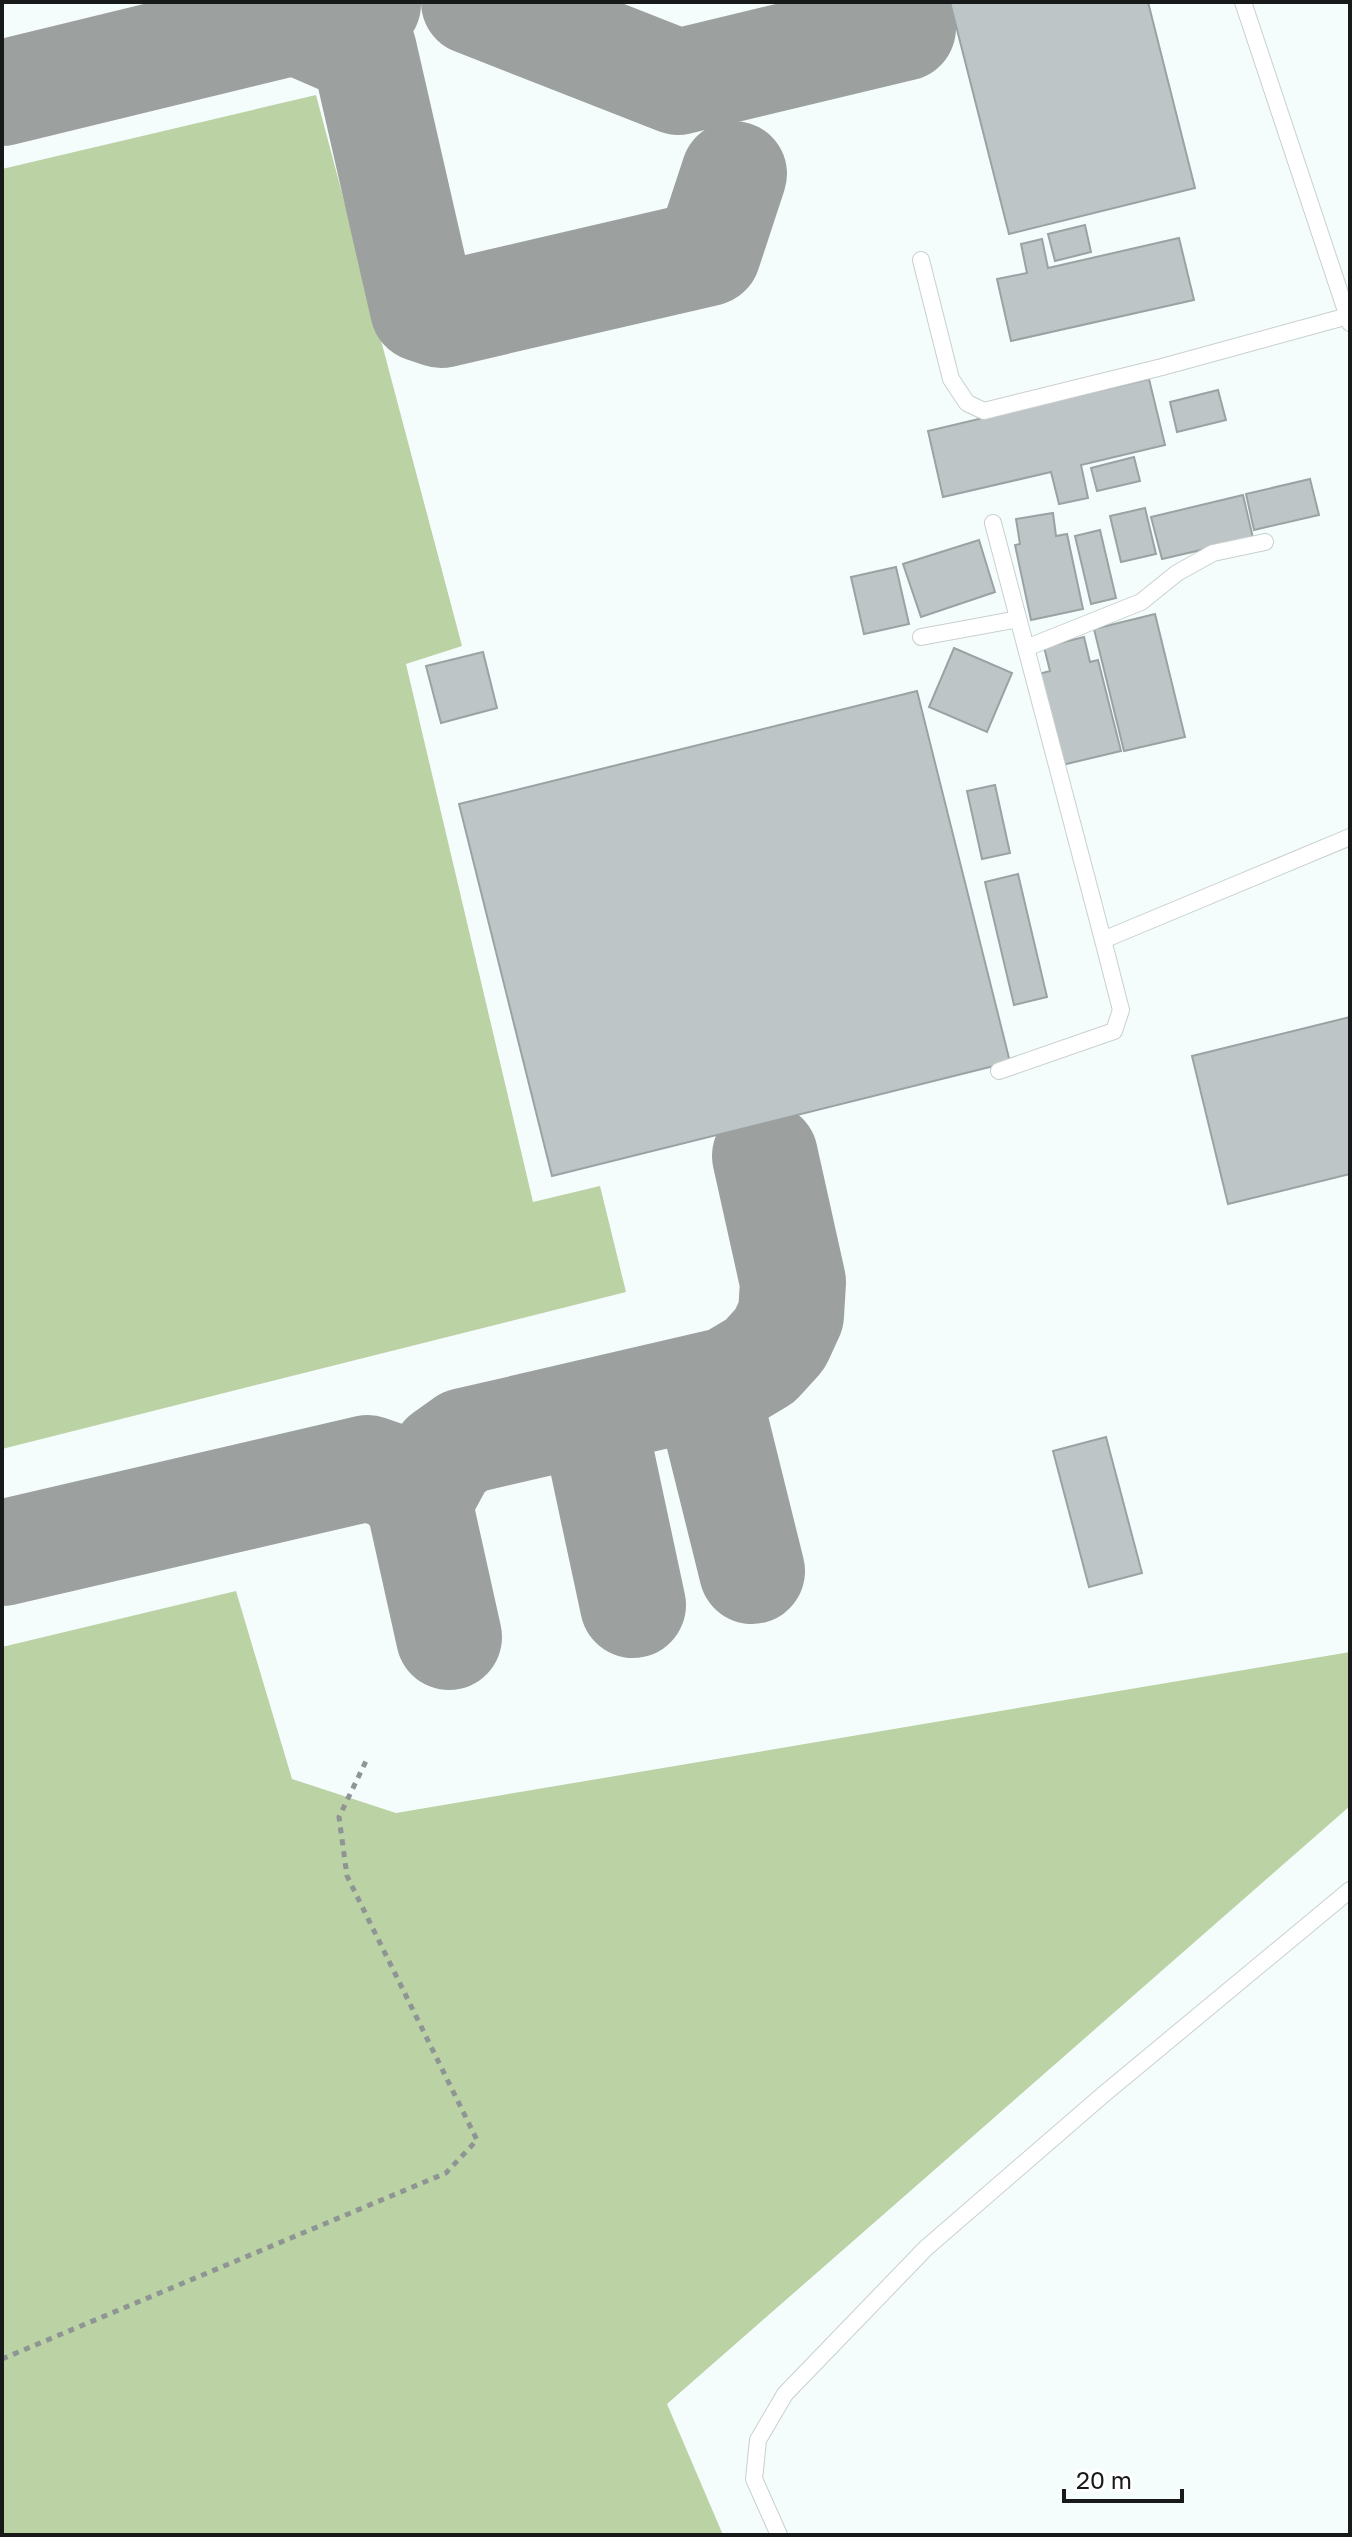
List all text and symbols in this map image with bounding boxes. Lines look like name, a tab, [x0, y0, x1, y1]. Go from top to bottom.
scale bar	[1064, 2453, 1182, 2503]
text: 20 m	[1076, 2465, 1132, 2494]

